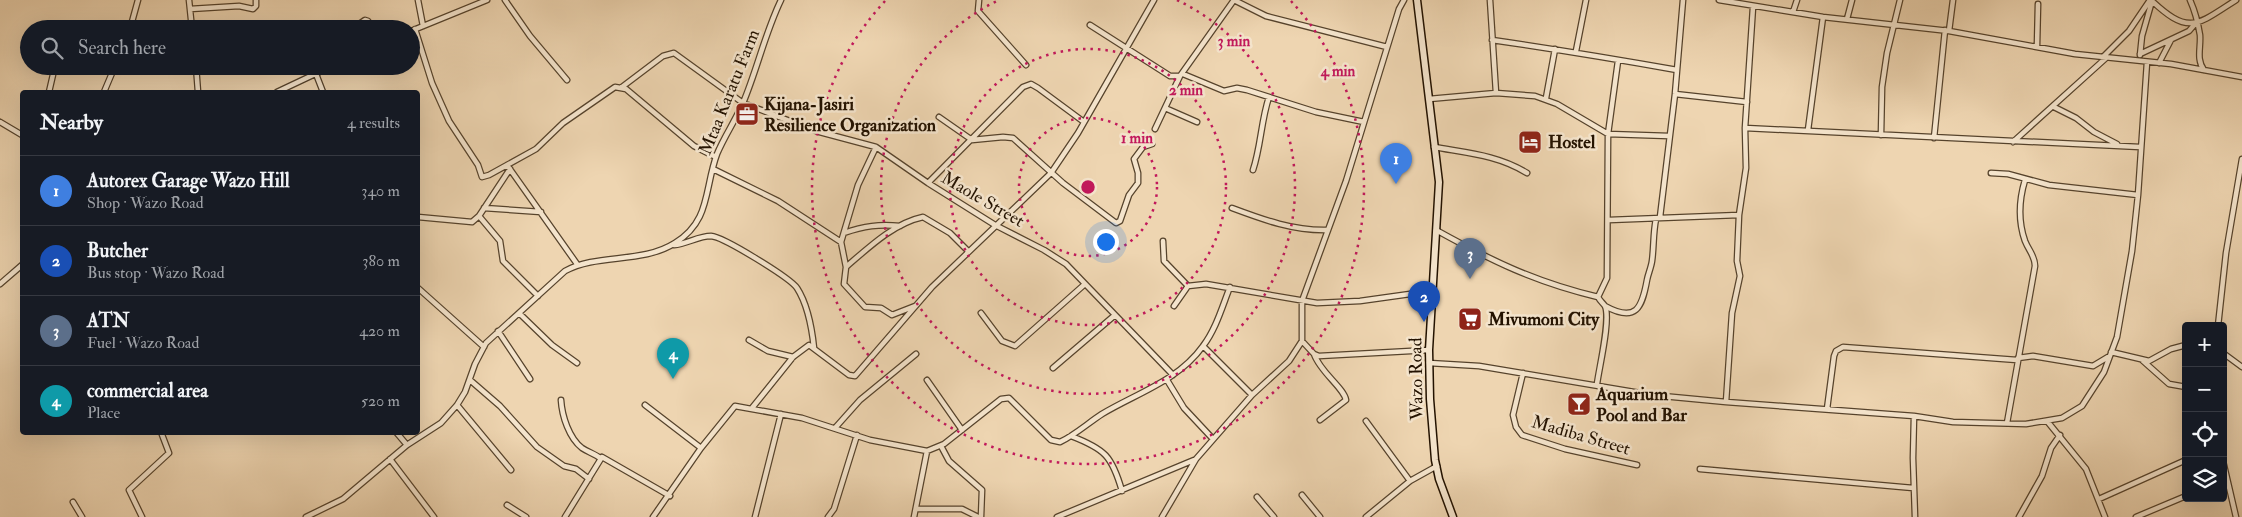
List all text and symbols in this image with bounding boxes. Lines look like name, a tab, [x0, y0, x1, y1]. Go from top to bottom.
search box	[20, 20, 420, 75]
street label: Mtaa Karatu Farm	[694, 26, 765, 158]
text: 3 min	[1218, 32, 1250, 51]
icon: search	[38, 34, 66, 62]
text: Search here	[78, 36, 166, 60]
text: 4 min	[1320, 62, 1356, 81]
text: 2 min	[1169, 81, 1203, 100]
place label: Kijana-Jasiri Resilience Organization	[764, 93, 937, 137]
office icon: Kijana-Jasiri Resilience Organization	[734, 101, 760, 127]
text: Nearby	[40, 109, 103, 136]
text: 4 results	[347, 113, 400, 133]
text: 1 min	[1121, 129, 1153, 148]
hotel icon: Hostel	[1517, 129, 1543, 155]
place label: Hostel	[1548, 131, 1596, 154]
pin: 1	[1380, 143, 1412, 184]
street label: Maole Street	[937, 166, 1029, 233]
text: Autorex Garage Wazo Hill	[87, 169, 290, 193]
centre of rings	[1079, 178, 1097, 196]
text: 1	[53, 181, 59, 201]
text: 340 m	[361, 181, 400, 201]
text: Shop · Wazo Road	[87, 193, 204, 213]
your location	[1093, 229, 1119, 255]
pin: 3	[1454, 238, 1486, 279]
text: Butcher	[87, 239, 148, 263]
text: 2	[52, 251, 60, 271]
text: 380 m	[362, 251, 400, 271]
text: Bus stop · Wazo Road	[87, 263, 225, 283]
pin: 2	[1408, 281, 1440, 322]
supermarket icon: Mivumoni City	[1457, 306, 1483, 332]
place label: Mivumoni City	[1487, 308, 1600, 331]
text: ATN	[87, 309, 130, 333]
text: 3	[53, 321, 59, 341]
text: 420 m	[359, 321, 400, 341]
map controls	[2182, 322, 2227, 502]
button: +	[2182, 322, 2227, 367]
text: Fuel · Wazo Road	[87, 333, 199, 353]
street label: Wazo Road	[1404, 337, 1429, 422]
pin: 4	[657, 338, 689, 379]
button: −	[2182, 367, 2227, 412]
text: commercial area	[87, 379, 208, 403]
place label: Aquarium Pool and Bar	[1595, 383, 1687, 427]
text: 4	[52, 391, 60, 411]
text: 520 m	[361, 391, 400, 411]
bar icon: Aquarium Pool and Bar	[1566, 391, 1592, 417]
text: Place	[87, 403, 120, 423]
street label: Madiba Street	[1529, 410, 1633, 461]
button: locate	[2182, 412, 2227, 457]
button: layers	[2182, 457, 2227, 502]

